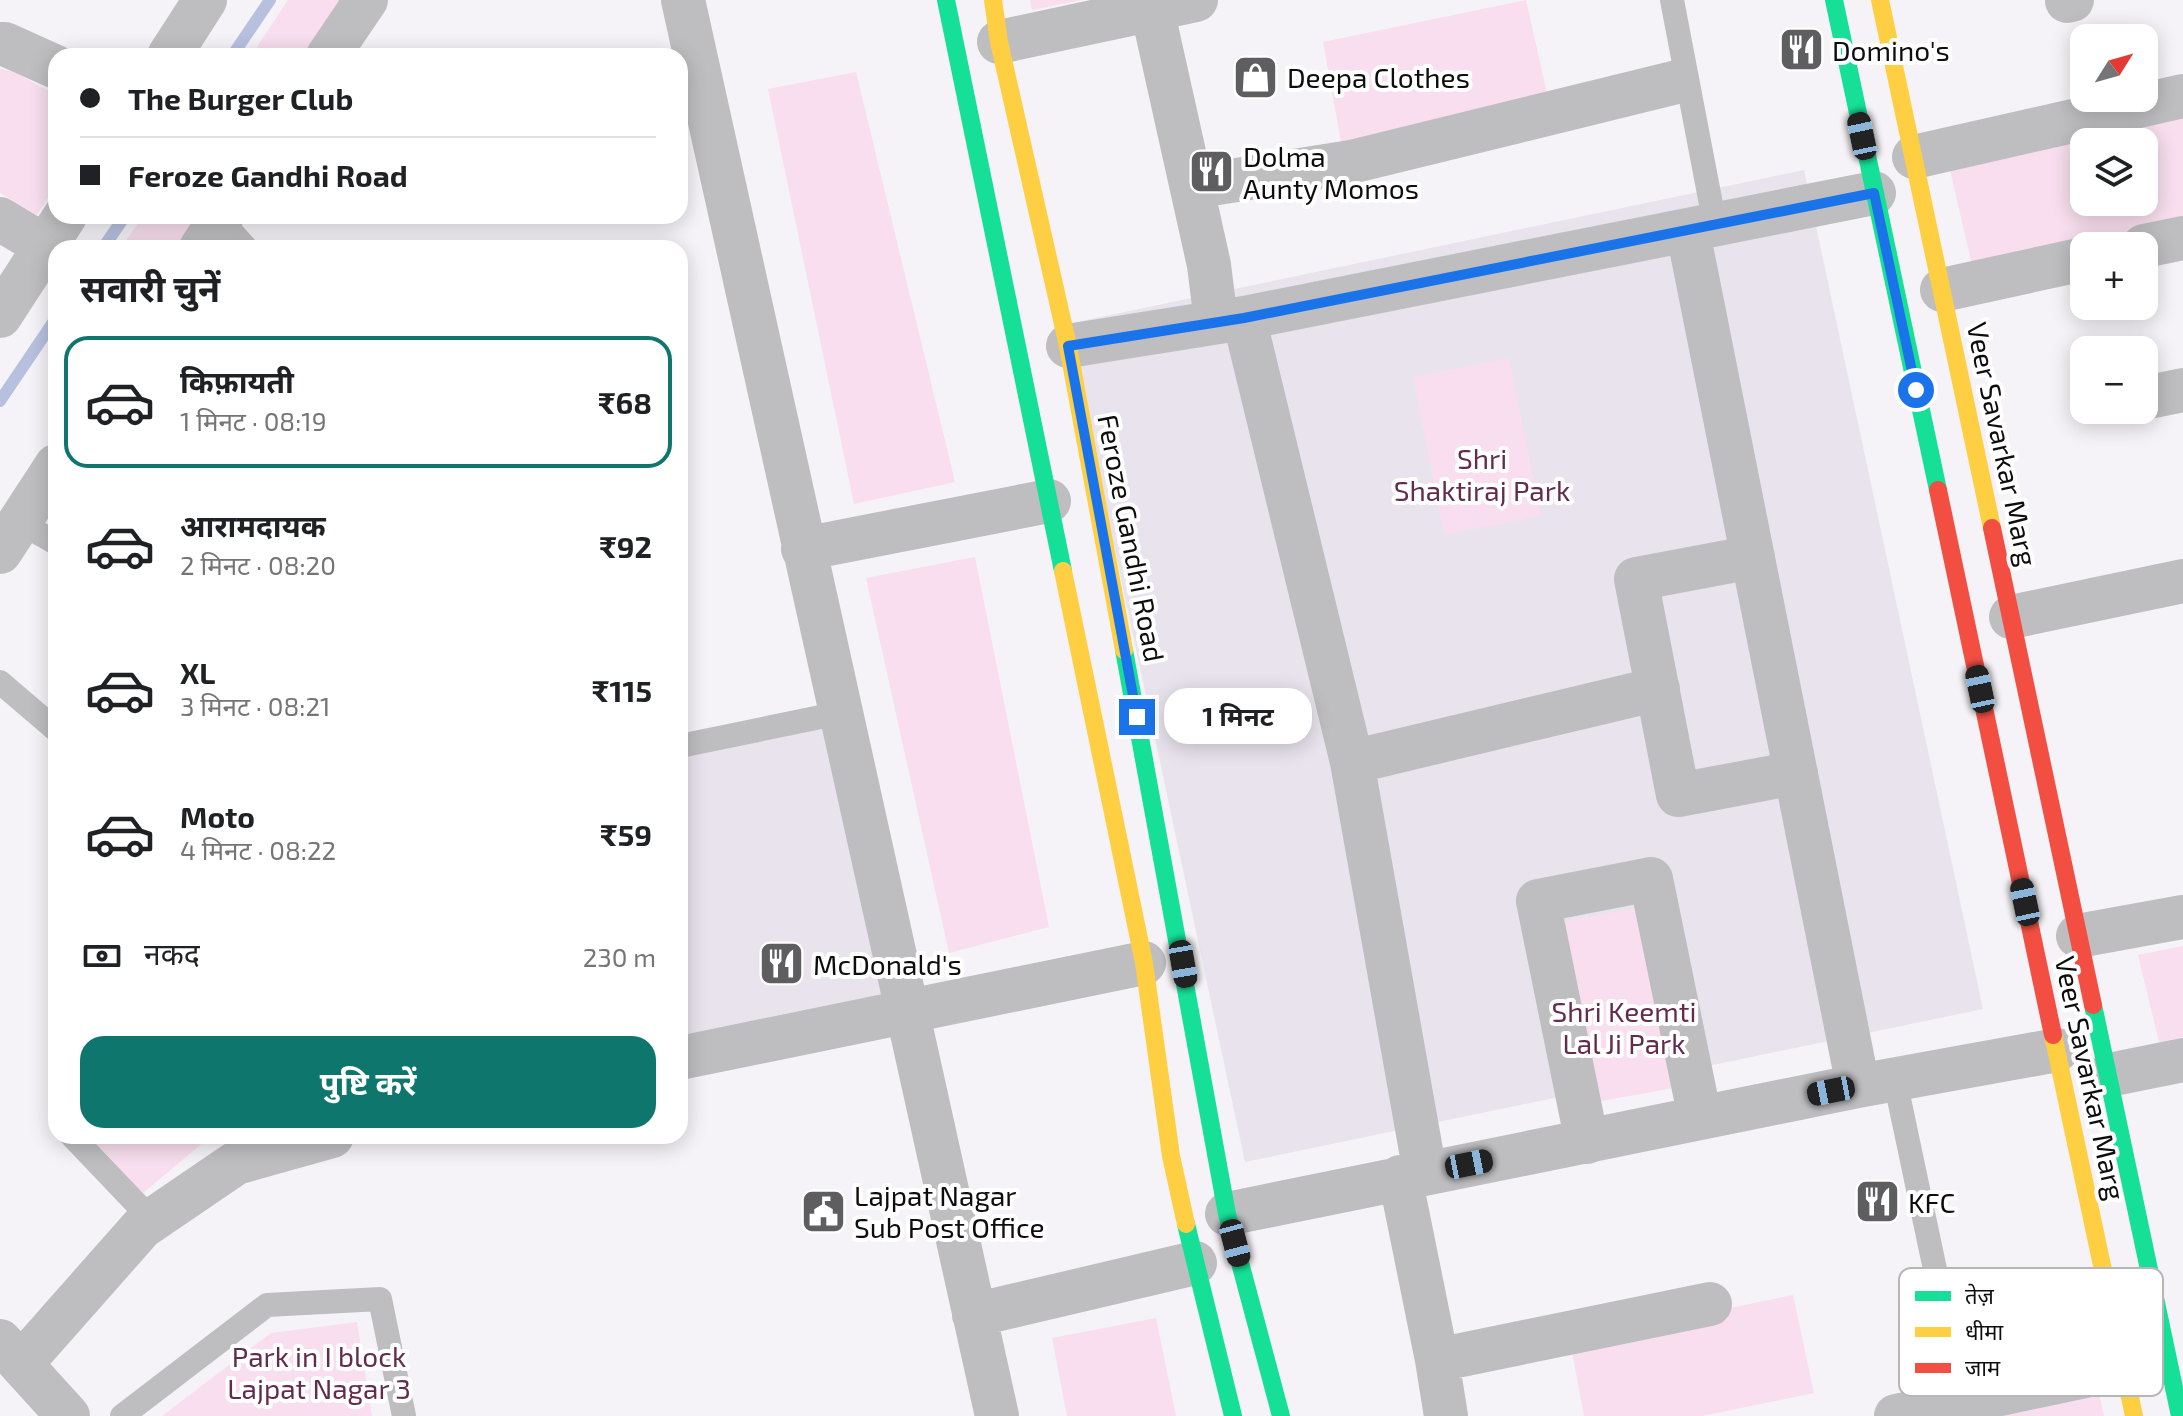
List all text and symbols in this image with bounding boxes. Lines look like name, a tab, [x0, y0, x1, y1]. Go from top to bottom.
north arrow	[2070, 24, 2158, 112]
map controls	[2070, 24, 2158, 424]
restaurant icon: Domino's	[1777, 26, 1825, 74]
place label: Domino's	[1832, 33, 1950, 67]
shop icon: Deepa Clothes	[1232, 53, 1280, 101]
place label: Deepa Clothes	[1287, 60, 1470, 94]
text: The Burger Club	[128, 80, 353, 116]
car	[1845, 110, 1879, 162]
button: layers	[2070, 128, 2158, 216]
place label: Dolma Aunty Momos	[1243, 139, 1419, 205]
restaurant icon: Dolma Aunty Momos	[1188, 148, 1236, 196]
text: Feroze Gandhi Road	[128, 157, 408, 193]
button: +	[2070, 232, 2158, 320]
text: सवारी चुनें	[80, 266, 220, 309]
street label: Veer Savarkar Marg	[1961, 319, 2046, 569]
button: −	[2070, 336, 2158, 424]
text: किफ़ायती	[180, 363, 294, 399]
icon: car	[84, 366, 156, 438]
route start	[1898, 372, 1934, 408]
text: ₹68	[598, 384, 652, 420]
text: 1 मिनट · 08:19	[180, 405, 327, 436]
street label: Feroze Gandhi Road	[1091, 411, 1173, 665]
park label: Shri Shaktiraj Park	[1394, 441, 1570, 507]
text: आरामदायक	[180, 507, 326, 543]
icon: car	[84, 510, 156, 582]
text: ₹92	[599, 528, 652, 564]
text: 2 मिनट · 08:20	[180, 549, 336, 580]
icon: car	[84, 654, 156, 726]
text: XL	[180, 654, 215, 690]
car	[1963, 663, 1997, 715]
text: ₹115	[592, 672, 652, 708]
callout: 1 मिनट	[1165, 689, 1313, 745]
text: 3 मिनट · 08:21	[180, 690, 330, 721]
route end	[1119, 699, 1155, 735]
text: 1 मिनट	[1202, 700, 1274, 731]
icon: car	[84, 798, 156, 870]
text: Moto	[180, 798, 255, 834]
text: ₹59	[600, 816, 652, 852]
text: 4 मिनट · 08:22	[180, 834, 336, 865]
car	[2008, 876, 2042, 928]
icon: cash	[80, 934, 124, 978]
text: नकद	[144, 935, 200, 971]
car	[1167, 938, 1199, 990]
restaurant icon: McDonald's	[758, 940, 806, 988]
text: 230 m	[583, 941, 656, 972]
place label: McDonald's	[813, 947, 962, 981]
street label: Veer Savarkar Marg	[2049, 953, 2134, 1203]
park label: Shri Keemti Lal Ji Park	[1552, 994, 1696, 1060]
button: पुष्टि करें	[80, 1036, 656, 1128]
car	[1805, 1075, 1857, 1107]
car	[1443, 1148, 1495, 1180]
place label: Lajpat Nagar Sub Post Office	[854, 1178, 1045, 1244]
restaurant icon: KFC	[1853, 1178, 1901, 1226]
place label: KFC	[1908, 1185, 1955, 1219]
public building icon: Lajpat Nagar Sub Post Office	[799, 1187, 847, 1235]
car	[1217, 1217, 1253, 1269]
legend	[1899, 1268, 2163, 1396]
text: तेज़	[1965, 1282, 1995, 1308]
text: धीमा	[1965, 1318, 2003, 1344]
park label: Park in I block Lajpat Nagar 3	[227, 1339, 411, 1405]
text: जाम	[1965, 1354, 2001, 1380]

